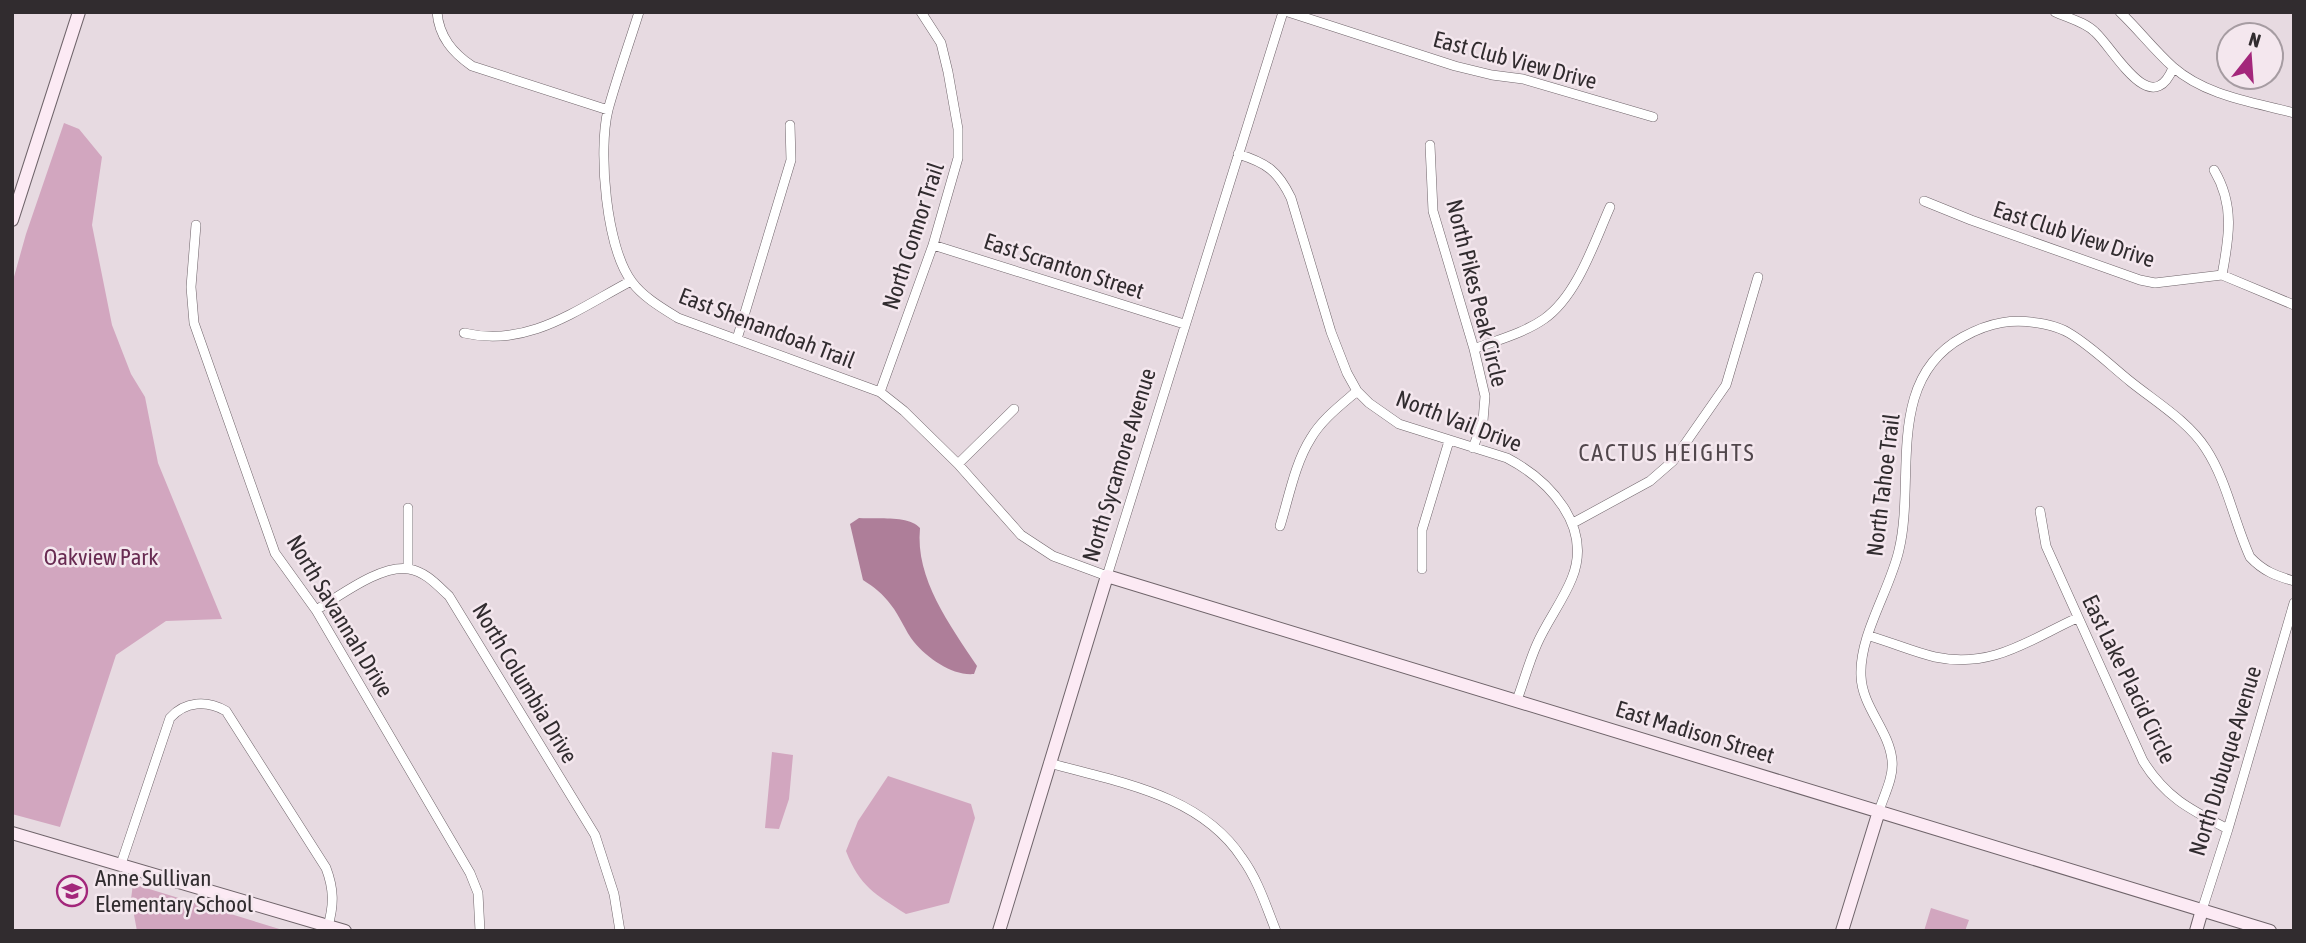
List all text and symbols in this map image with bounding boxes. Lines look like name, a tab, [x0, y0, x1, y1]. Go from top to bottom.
north arrow	[2215, 21, 2285, 91]
street label: East Club View Drive	[1430, 26, 1600, 94]
text: N	[2246, 28, 2264, 52]
street label: North Connor Trail	[877, 159, 949, 313]
street label: East Club View Drive	[1990, 196, 2158, 272]
street label: North Pikes Peak Circle	[1441, 197, 1513, 389]
street label: East Scranton Street	[981, 228, 1147, 304]
street label: East Shenandoah Trail	[675, 282, 859, 374]
street label: North Sycamore Avenue	[1077, 365, 1161, 565]
street label: North Vail Drive	[1393, 385, 1525, 457]
street label: North Tahoe Trail	[1861, 412, 1905, 558]
district label: CACTUS HEIGHTS	[1579, 439, 1756, 466]
street label: North Savannah Drive	[281, 530, 399, 702]
park label: Oakview Park	[44, 544, 158, 570]
street label: East Lake Placid Circle	[2077, 590, 2181, 768]
street label: North Columbia Drive	[467, 599, 583, 767]
street label: North Dubuque Avenue	[2184, 663, 2266, 859]
street label: East Madison Street	[1613, 696, 1777, 768]
place label: Anne Sullivan Elementary School	[95, 865, 253, 917]
school or university icon: Anne Sullivan Elementary School	[55, 874, 89, 908]

